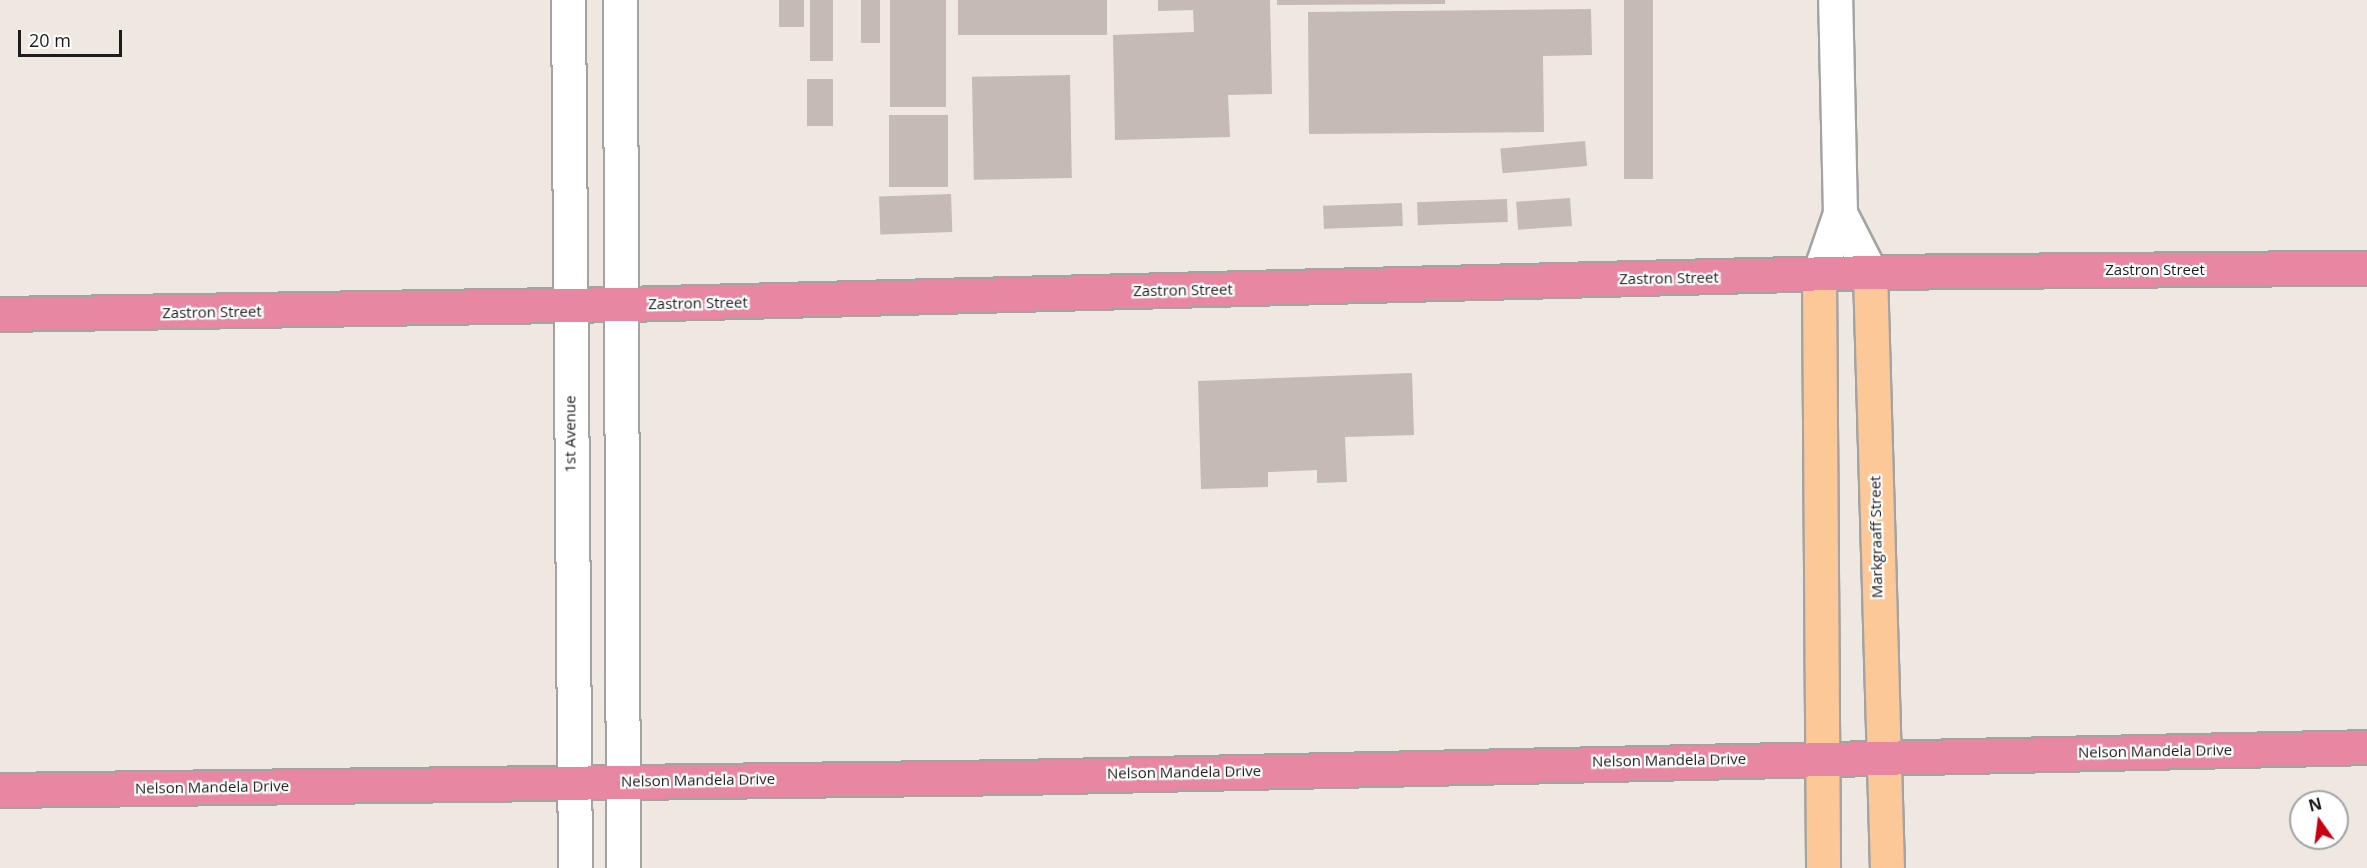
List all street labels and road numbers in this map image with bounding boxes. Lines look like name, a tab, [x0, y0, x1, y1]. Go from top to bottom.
street label: Zastron Street	[2105, 261, 2205, 279]
street label: Zastron Street	[1619, 268, 1719, 288]
street label: Zastron Street	[1133, 280, 1233, 300]
street label: Zastron Street	[648, 293, 748, 313]
street label: Zastron Street	[162, 302, 262, 322]
street label: 1st Avenue	[561, 395, 579, 473]
street label: Markgraaff Street	[1866, 476, 1886, 598]
street label: Nelson Mandela Drive	[2078, 741, 2232, 761]
street label: Nelson Mandela Drive	[1592, 750, 1746, 770]
street label: Nelson Mandela Drive	[1107, 762, 1261, 782]
street label: Nelson Mandela Drive	[621, 770, 775, 790]
street label: Nelson Mandela Drive	[135, 777, 289, 797]

